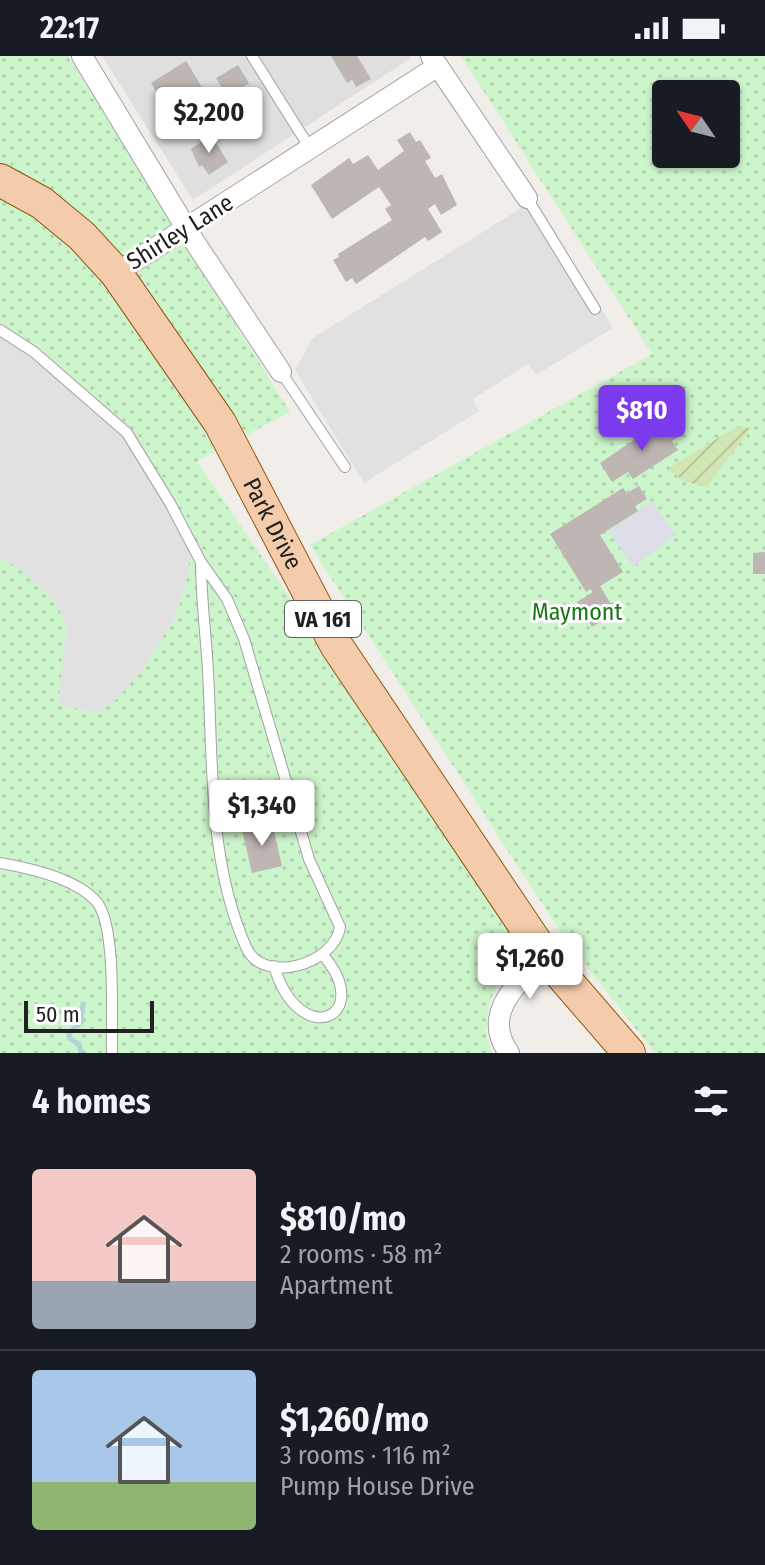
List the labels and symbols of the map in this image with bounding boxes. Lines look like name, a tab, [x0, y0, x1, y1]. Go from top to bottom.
north arrow	[652, 80, 740, 168]
pin: $2,200	[144, 87, 274, 155]
street label: Shirley Lane	[122, 188, 238, 276]
pin: $810	[595, 385, 689, 453]
street label: Park Drive	[237, 473, 308, 574]
park label: Maymont	[532, 598, 623, 626]
road number: VA 161	[285, 601, 361, 637]
pin: $1,340	[197, 780, 327, 848]
pin: $1,260	[465, 933, 595, 1001]
scale bar	[24, 997, 154, 1033]

